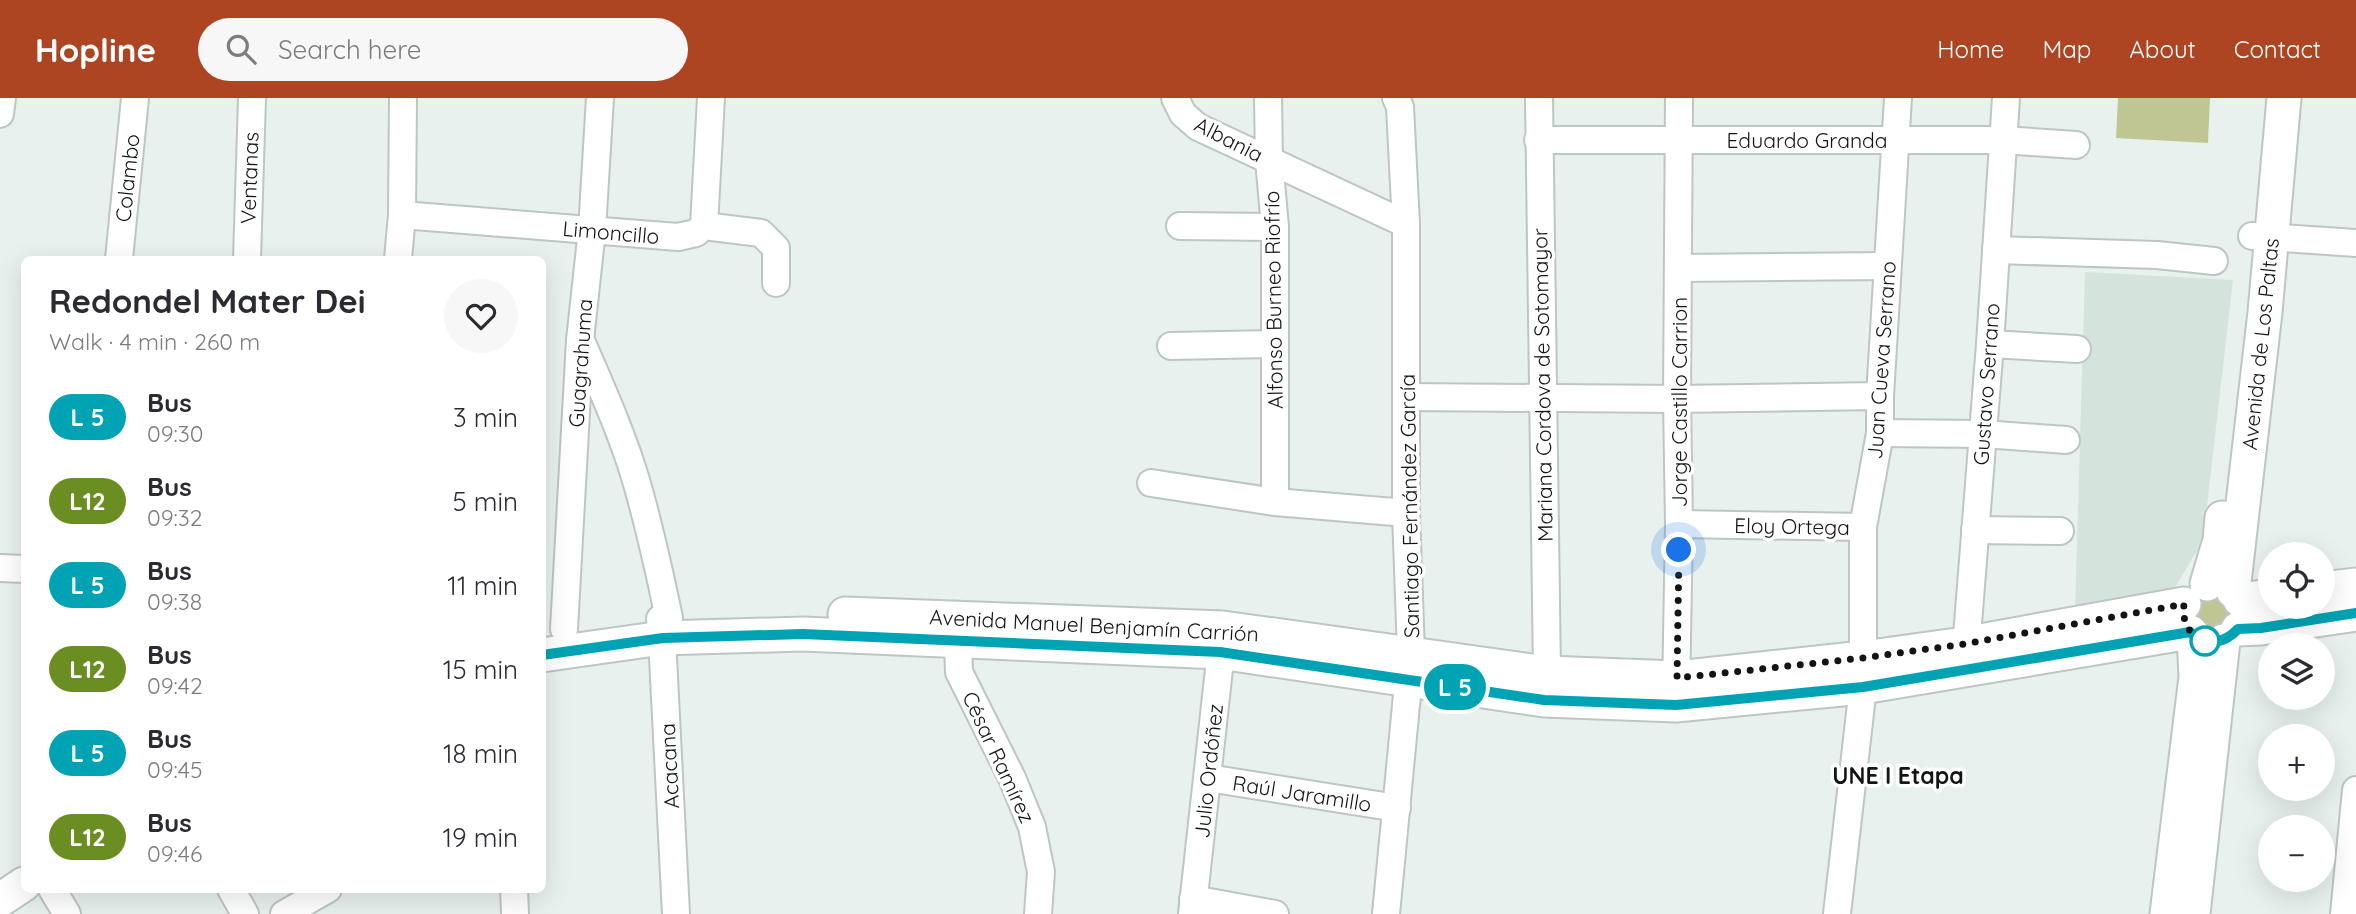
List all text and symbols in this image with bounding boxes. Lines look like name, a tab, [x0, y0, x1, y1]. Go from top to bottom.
search box	[198, 18, 688, 81]
text: Hopline	[35, 29, 156, 70]
icon: search	[222, 30, 260, 68]
text: Search here	[278, 33, 421, 66]
text: Home	[1937, 34, 2004, 64]
text: Map	[2042, 34, 2091, 64]
text: About	[2129, 34, 2196, 64]
text: Contact	[2234, 34, 2321, 64]
street label: Albania	[1190, 111, 1268, 167]
street label: Eduardo Granda	[1726, 127, 1888, 153]
street label: Ventanas	[234, 132, 264, 224]
street label: Colambo	[109, 133, 145, 223]
street label: Alfonso Burneo Riofrío	[1258, 191, 1288, 409]
street label: Limoncillo	[561, 215, 661, 249]
street label: Mariana Cordova de Sotomayor	[1526, 228, 1558, 542]
street label: Avenida de Los Paltas	[2236, 237, 2284, 451]
street label: Juan Cueva Serrano	[1861, 260, 1901, 460]
button: heart	[444, 279, 518, 353]
text: Redondel Mater Dei	[49, 280, 366, 321]
street label: Jorge Castillo Carrion	[1666, 297, 1692, 507]
street label: Guagrahuma	[563, 298, 597, 428]
street label: Gustavo Serrano	[1967, 302, 2005, 466]
text: Walk · 4 min · 260 m	[49, 327, 260, 356]
street label: Santiago Fernández García	[1394, 374, 1424, 638]
text: Bus	[147, 386, 192, 419]
text: 3 min	[453, 401, 518, 434]
text: L 5	[70, 402, 105, 432]
text: 09:30	[147, 419, 204, 448]
text: Bus	[147, 470, 192, 503]
text: 5 min	[452, 485, 518, 518]
text: L12	[69, 486, 106, 516]
text: 09:32	[147, 503, 203, 532]
street label: Eloy Ortega	[1734, 512, 1850, 540]
your location	[1661, 532, 1696, 567]
map controls	[2258, 542, 2335, 892]
button: locate	[2258, 542, 2335, 619]
text: Bus	[147, 554, 192, 587]
text: 11 min	[447, 569, 518, 602]
text: L 5	[70, 570, 105, 600]
text: 09:38	[147, 587, 202, 616]
street label: Avenida Manuel Benjamín Carrión	[929, 603, 1259, 647]
unlabelled marker	[2190, 626, 2220, 656]
button: layers	[2258, 633, 2335, 710]
text: Bus	[147, 638, 192, 671]
text: 15 min	[443, 653, 518, 686]
text: L12	[69, 654, 106, 684]
line badge: L 5	[1415, 664, 1495, 710]
text: 09:42	[147, 671, 203, 700]
text: L 5	[1438, 672, 1472, 702]
street label: César Ramírez	[957, 687, 1041, 827]
street label: Julio Ordóñez	[1188, 703, 1228, 839]
text: Bus	[147, 722, 192, 755]
street label: Acacana	[654, 723, 684, 809]
button: +	[2258, 724, 2335, 801]
text: 18 min	[443, 737, 518, 770]
text: L 5	[70, 738, 105, 768]
text: 09:45	[147, 755, 203, 784]
district label: UNE I Etapa	[1832, 761, 1964, 790]
street label: Raúl Jaramillo	[1231, 769, 1373, 817]
text: Bus	[147, 806, 192, 839]
button: −	[2258, 815, 2335, 892]
text: 19 min	[442, 821, 518, 854]
text: L12	[69, 822, 106, 852]
text: 09:46	[147, 839, 202, 868]

